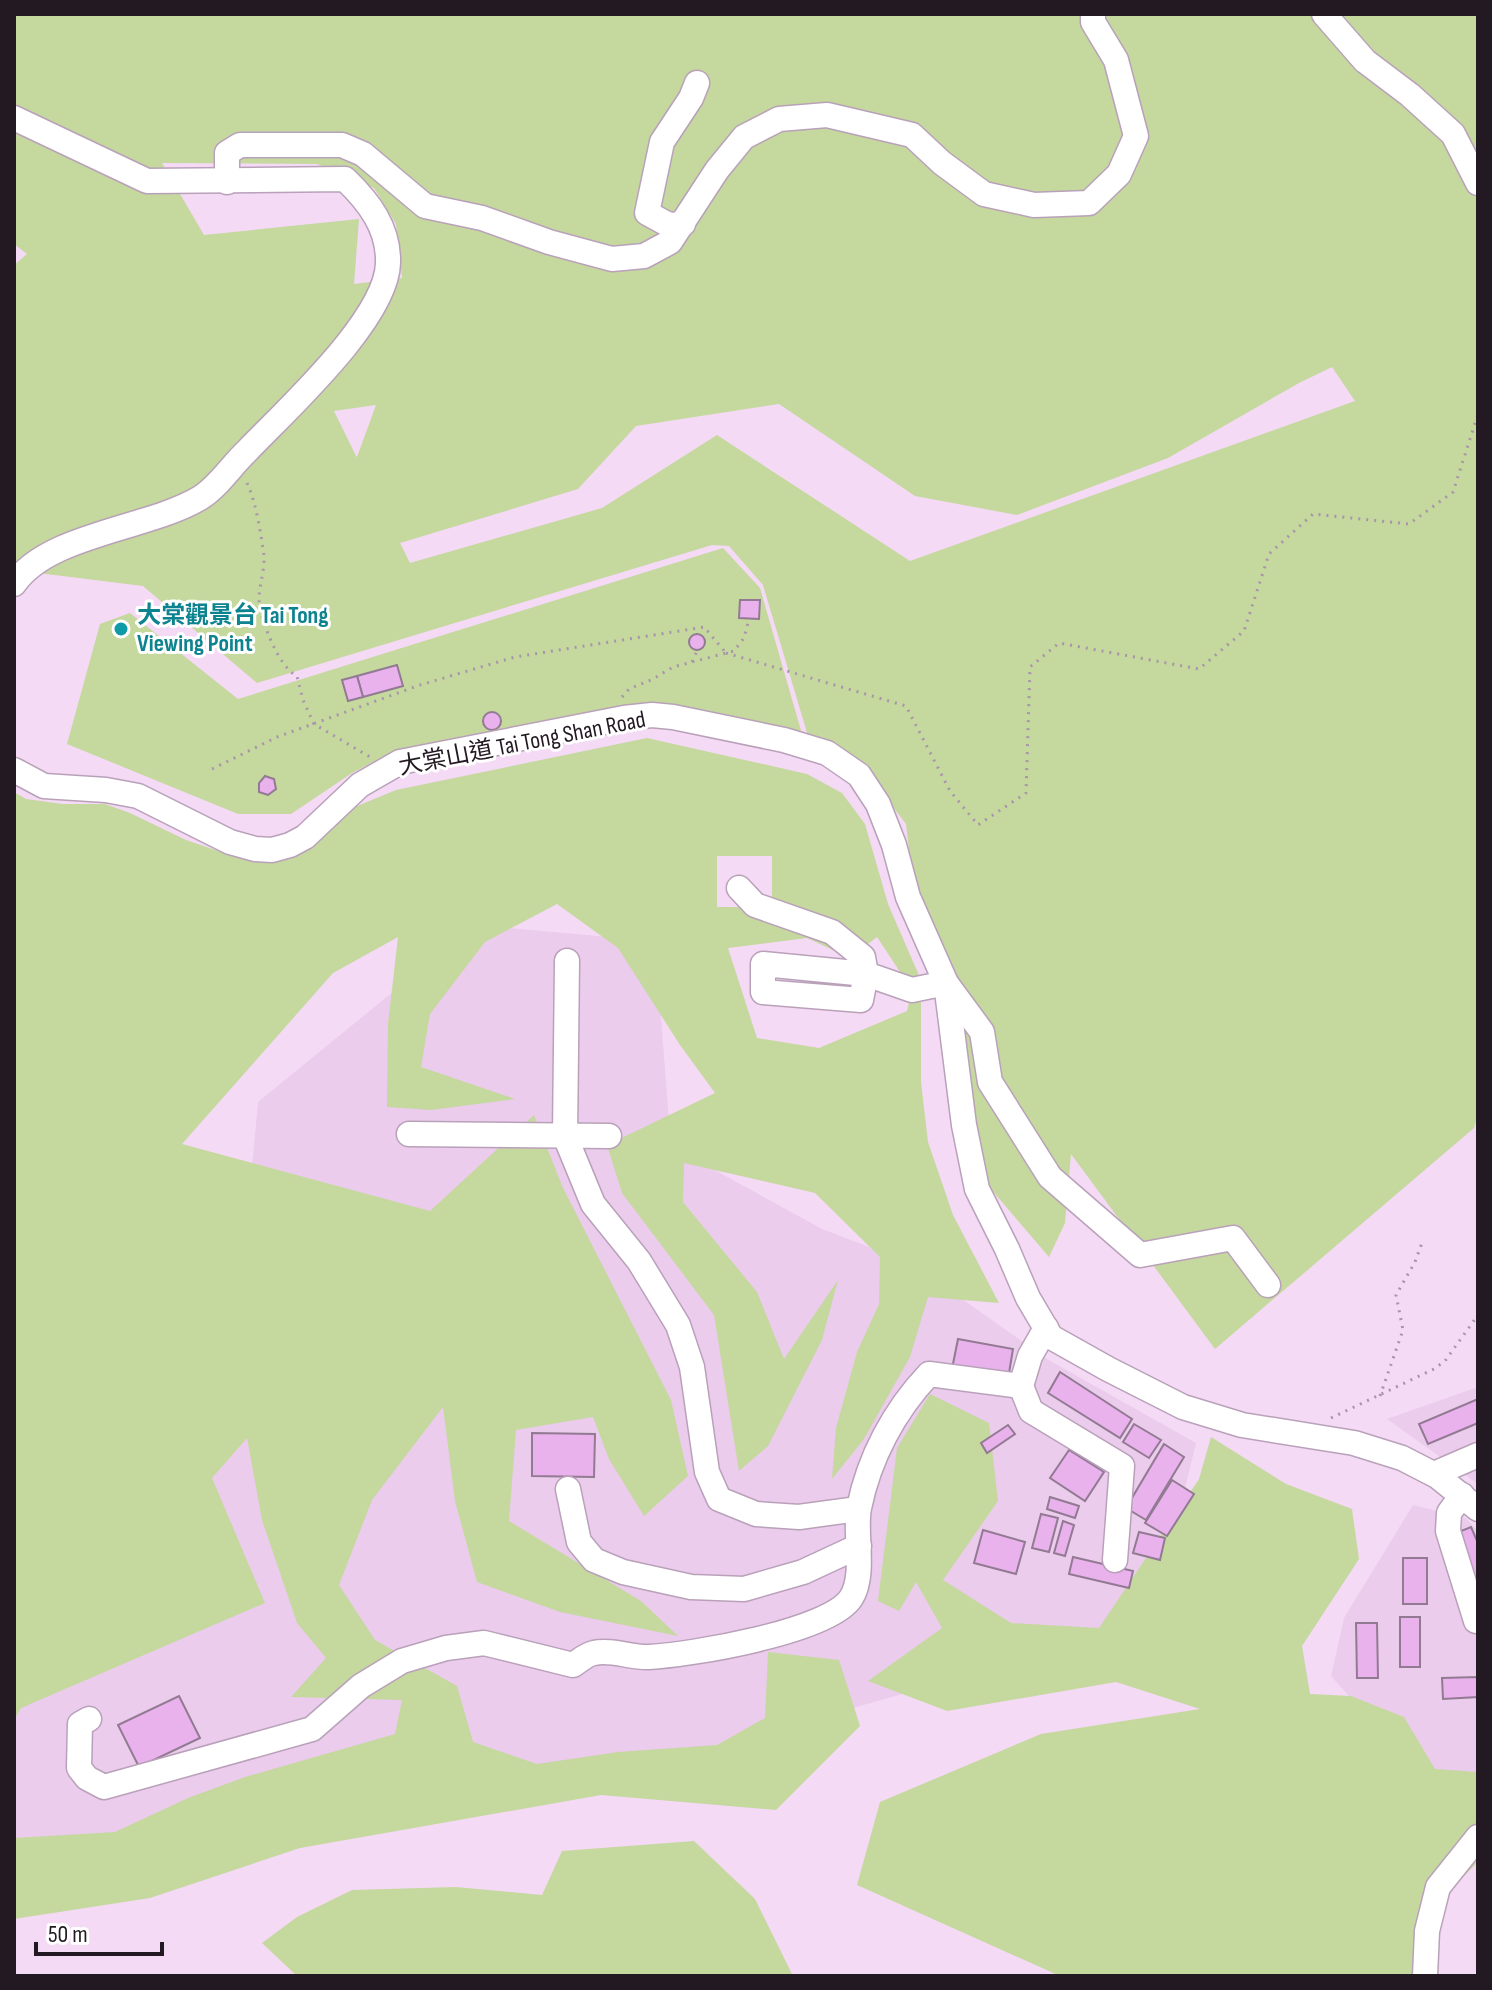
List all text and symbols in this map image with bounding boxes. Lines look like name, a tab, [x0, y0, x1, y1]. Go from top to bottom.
place label: 大棠觀景台 Tai Tong Viewing Point	[137, 601, 328, 658]
marker: 大棠觀景台 Tai Tong Viewing Point	[112, 620, 130, 638]
street label: 大棠山道 Tai Tong Shan Road	[396, 705, 648, 781]
scale bar	[36, 1906, 162, 1956]
text: 50 m	[48, 1920, 88, 1949]

